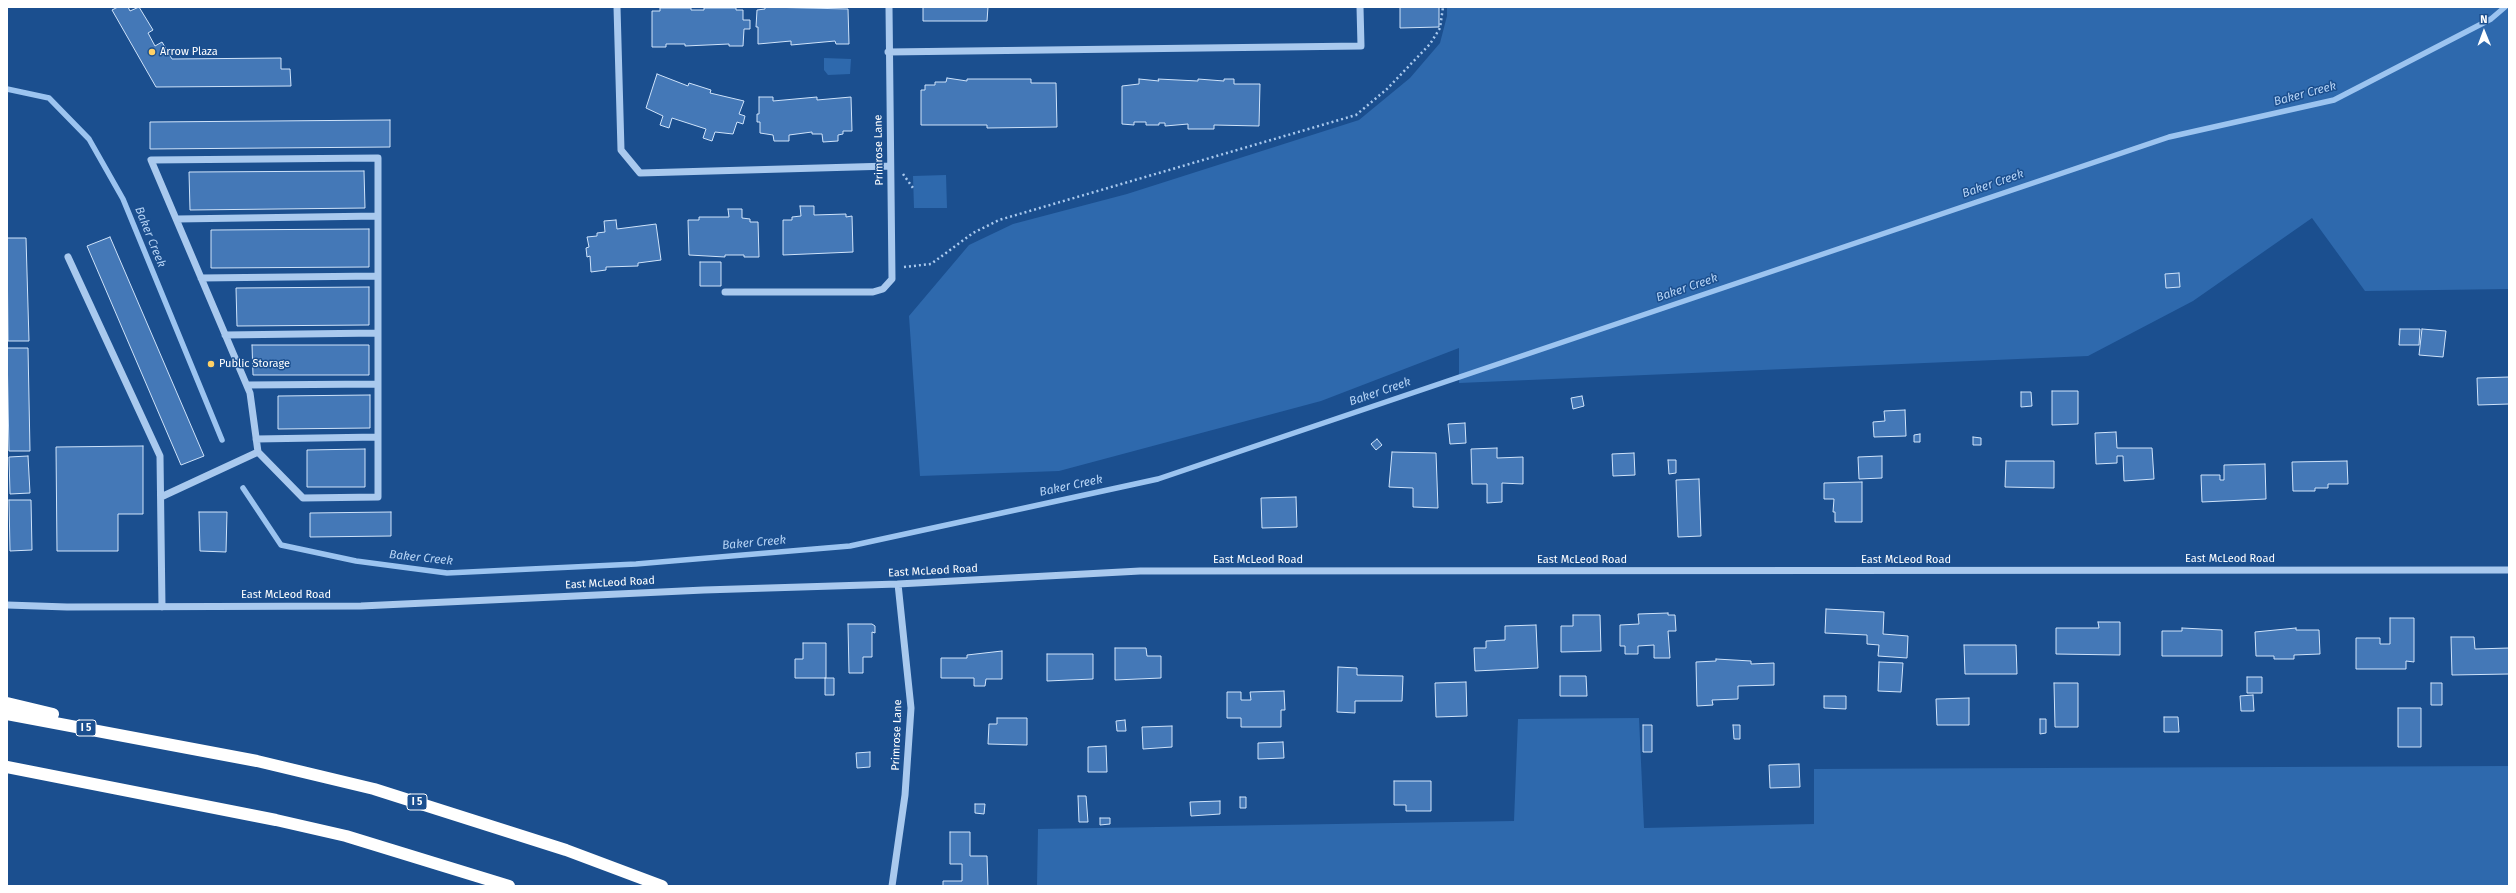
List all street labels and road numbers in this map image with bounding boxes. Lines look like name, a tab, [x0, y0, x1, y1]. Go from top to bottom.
street label: Primrose Lane	[872, 114, 886, 186]
street label: East McLeod Road	[2185, 552, 2275, 566]
street label: East McLeod Road	[1213, 553, 1303, 567]
street label: East McLeod Road	[1537, 553, 1627, 567]
street label: East McLeod Road	[1861, 553, 1951, 567]
street label: East McLeod Road	[888, 562, 978, 580]
street label: East McLeod Road	[565, 574, 655, 592]
street label: East McLeod Road	[241, 588, 331, 602]
street label: Primrose Lane	[889, 699, 905, 771]
road number: I 5	[76, 720, 96, 736]
road number: I 5	[407, 794, 427, 810]

